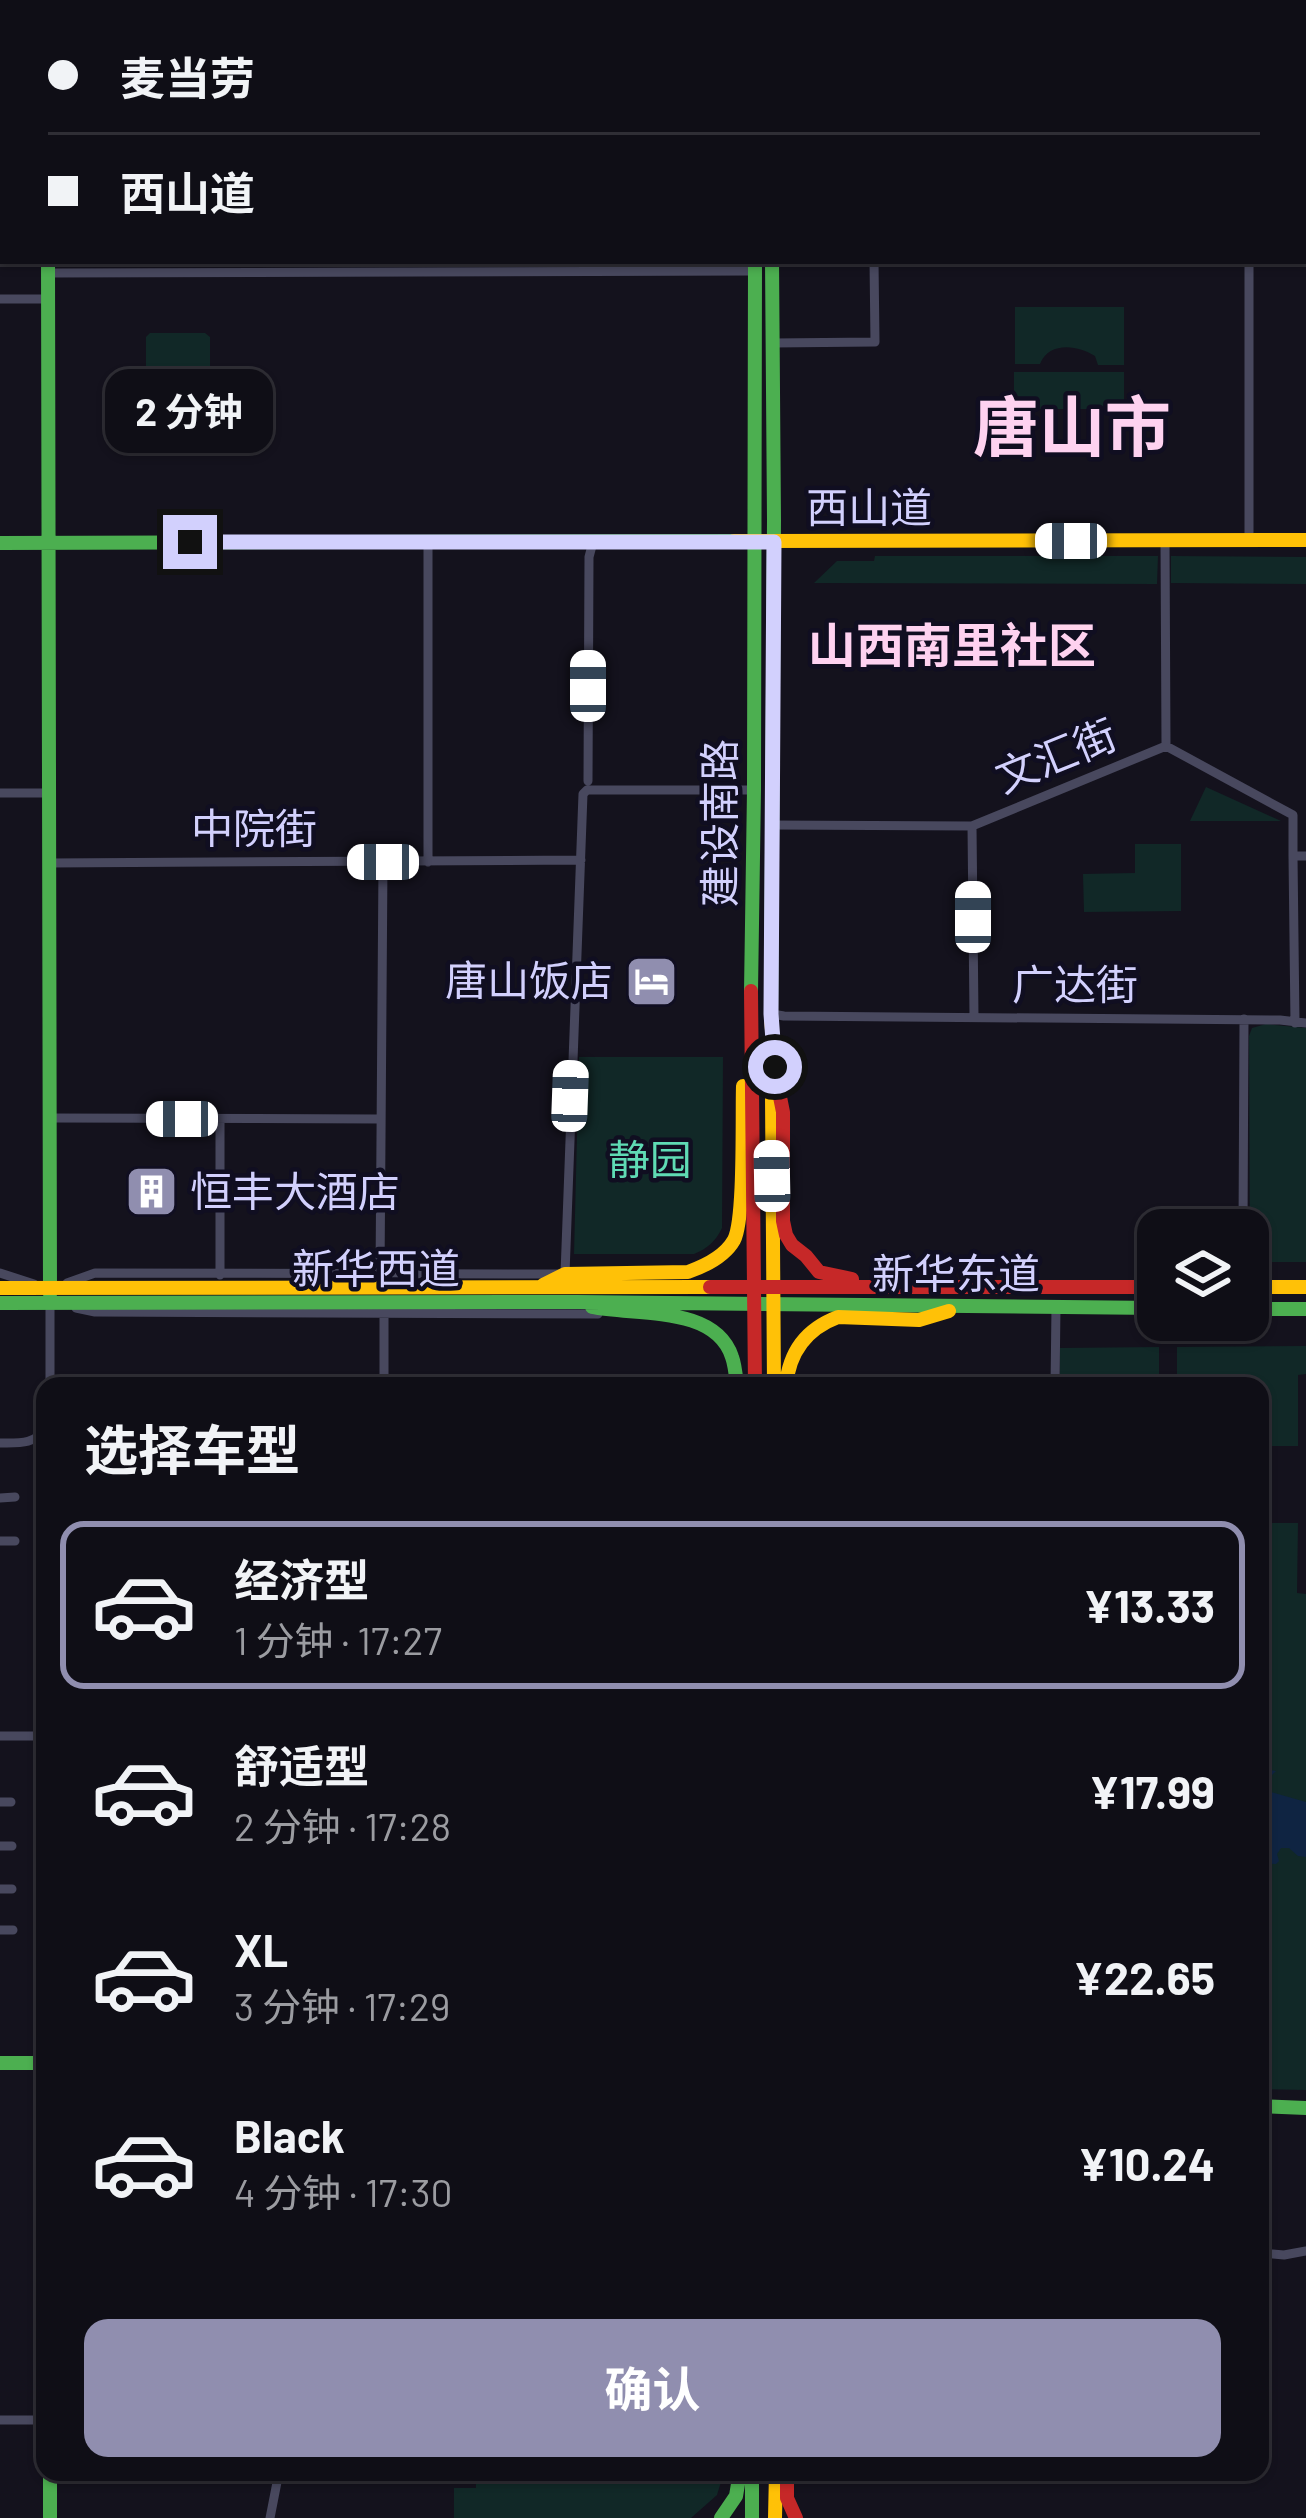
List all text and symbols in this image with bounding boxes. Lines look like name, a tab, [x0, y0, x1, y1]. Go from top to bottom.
text: 麦当劳	[120, 50, 255, 104]
text: 西山道	[120, 165, 255, 219]
callout: 2 分钟	[106, 368, 274, 452]
district label: 唐山市	[973, 385, 1171, 464]
text: 2 分钟	[135, 387, 243, 434]
street label: 西山道	[806, 481, 932, 531]
route end	[163, 515, 217, 569]
car	[1035, 523, 1107, 559]
district label: 山西南里社区	[808, 615, 1096, 673]
car	[570, 650, 606, 722]
street label: 文汇街	[987, 707, 1123, 801]
street label: 建设南路	[693, 739, 743, 907]
street label: 中院街	[191, 802, 317, 852]
car	[347, 844, 419, 880]
car	[955, 881, 991, 953]
hotel icon: 唐山饭店	[624, 953, 680, 1009]
place label: 唐山饭店	[445, 954, 613, 1004]
street label: 广达街	[1012, 958, 1138, 1008]
route start	[748, 1040, 802, 1094]
car	[551, 1059, 589, 1133]
car	[146, 1101, 218, 1137]
park label: 静园	[608, 1133, 692, 1183]
car	[753, 1140, 791, 1212]
building icon: 恒丰大酒店	[123, 1164, 179, 1220]
place label: 恒丰大酒店	[190, 1165, 400, 1215]
map controls	[1137, 1209, 1269, 1341]
button: layers	[1137, 1209, 1269, 1341]
street label: 新华西道	[292, 1242, 460, 1292]
street label: 新华东道	[872, 1247, 1040, 1297]
text: 选择车型	[84, 1416, 300, 1481]
icon: car	[90, 1551, 198, 1659]
text: 经济型	[234, 1552, 369, 1606]
text: ¥13.33	[1083, 1578, 1215, 1632]
text: 1 分钟 · 17:27	[234, 1616, 442, 1663]
icon: car	[90, 1737, 198, 1845]
text: 舒适型	[234, 1738, 369, 1792]
text: ¥17.99	[1089, 1764, 1215, 1818]
text: 2 分钟 · 17:28	[234, 1802, 451, 1849]
text: XL	[234, 1922, 288, 1976]
icon: car	[90, 1923, 198, 2031]
text: ¥22.65	[1073, 1950, 1215, 2004]
text: 3 分钟 · 17:29	[234, 1982, 450, 2029]
text: Black	[234, 2108, 345, 2162]
icon: car	[90, 2109, 198, 2217]
text: ¥10.24	[1078, 2136, 1215, 2190]
text: 4 分钟 · 17:30	[234, 2168, 453, 2215]
button: 确认	[84, 2319, 1221, 2457]

